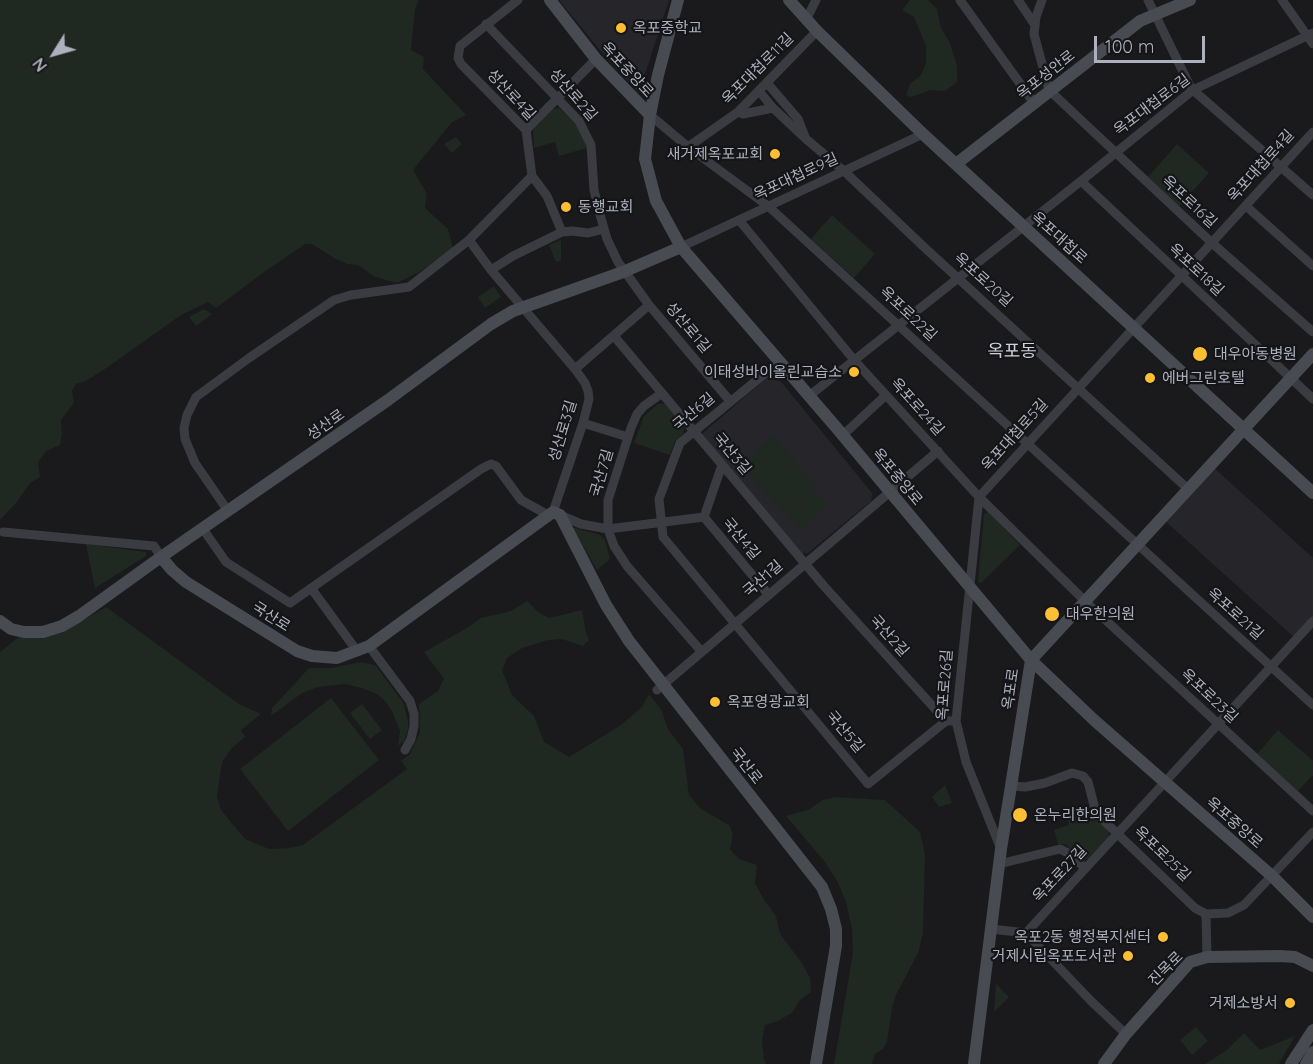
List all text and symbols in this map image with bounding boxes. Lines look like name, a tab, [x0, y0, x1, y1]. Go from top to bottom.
place label: 옥포중학교	[633, 19, 702, 37]
marker: 옥포중학교	[614, 21, 628, 35]
north arrow	[24, 24, 84, 84]
scale bar	[1097, 24, 1208, 62]
street label: 옥포대첩로11길	[718, 29, 798, 109]
text: 100 m	[1105, 35, 1154, 58]
street label: 옥포중앙로	[597, 39, 657, 101]
street label: 옥포성안로	[1013, 47, 1079, 103]
text: N	[28, 54, 51, 76]
street label: 성산로2길	[545, 65, 601, 125]
street label: 성산로4길	[483, 66, 539, 124]
street label: 옥포대첩로6길	[1110, 70, 1194, 140]
street label: 옥포대첩로4길	[1224, 126, 1298, 206]
place label: 새거제옥포교회	[666, 145, 763, 163]
marker: 새거제옥포교회	[768, 147, 782, 161]
street label: 옥포대첩로9길	[751, 150, 841, 204]
street label: 옥포로16길	[1158, 172, 1220, 232]
place label: 동행교회	[578, 198, 633, 216]
marker: 동행교회	[559, 200, 573, 214]
street label: 옥포대첩로	[1027, 208, 1091, 268]
street label: 옥포로18길	[1165, 240, 1227, 300]
street label: 옥포로20길	[950, 249, 1016, 311]
street label: 옥포로22길	[876, 283, 940, 345]
street label: 성산로1길	[662, 299, 714, 357]
district label: 옥포동	[987, 341, 1037, 363]
marker: 대우아동병원	[1191, 345, 1209, 363]
place label: 대우아동병원	[1214, 345, 1297, 363]
place label: 이태성바이올린교습소	[704, 363, 842, 381]
marker: 이태성바이올린교습소	[847, 365, 861, 379]
place label: 에버그린호텔	[1162, 369, 1245, 387]
marker: 에버그린호텔	[1143, 371, 1157, 385]
street label: 옥포로24길	[886, 375, 948, 439]
street label: 국산6길	[669, 389, 719, 435]
street label: 옥포대첩로5길	[978, 395, 1052, 475]
street label: 성산로3길	[545, 398, 581, 464]
street label: 성산로	[304, 406, 348, 444]
street label: 국산3길	[709, 429, 755, 479]
street label: 옥포중앙로	[868, 445, 926, 509]
street label: 국산7길	[587, 447, 617, 499]
street label: 국산4길	[718, 514, 764, 564]
street label: 국산1길	[739, 557, 787, 601]
street label: 옥포로21길	[1203, 584, 1267, 644]
street label: 국산로	[249, 598, 293, 636]
marker: 대우한의원	[1043, 605, 1061, 623]
place label: 대우한의원	[1066, 605, 1135, 623]
street label: 국산2길	[866, 612, 912, 660]
street label: 옥포로26길	[934, 649, 956, 721]
street label: 옥포로23길	[1177, 665, 1241, 727]
street label: 옥포로	[999, 667, 1023, 711]
place label: 옥포영광교회	[727, 693, 810, 711]
marker: 옥포영광교회	[708, 695, 722, 709]
street label: 국산5길	[822, 707, 868, 757]
street label: 국산로	[726, 744, 766, 788]
street label: 옥포중앙로	[1202, 794, 1266, 852]
marker: 온누리한의원	[1011, 806, 1029, 824]
place label: 온누리한의원	[1034, 806, 1117, 824]
street label: 옥포로25길	[1130, 823, 1194, 885]
street label: 옥포로27길	[1029, 842, 1091, 906]
place label: 옥포2동 행정복지센터	[1014, 928, 1151, 946]
marker: 옥포2동 행정복지센터	[1156, 930, 1170, 944]
place label: 거제시립옥포도서관	[992, 947, 1116, 965]
street label: 진목로	[1145, 948, 1187, 990]
marker: 거제시립옥포도서관	[1121, 949, 1135, 963]
place label: 거제소방서	[1209, 994, 1278, 1012]
marker: 거제소방서	[1283, 996, 1297, 1010]

